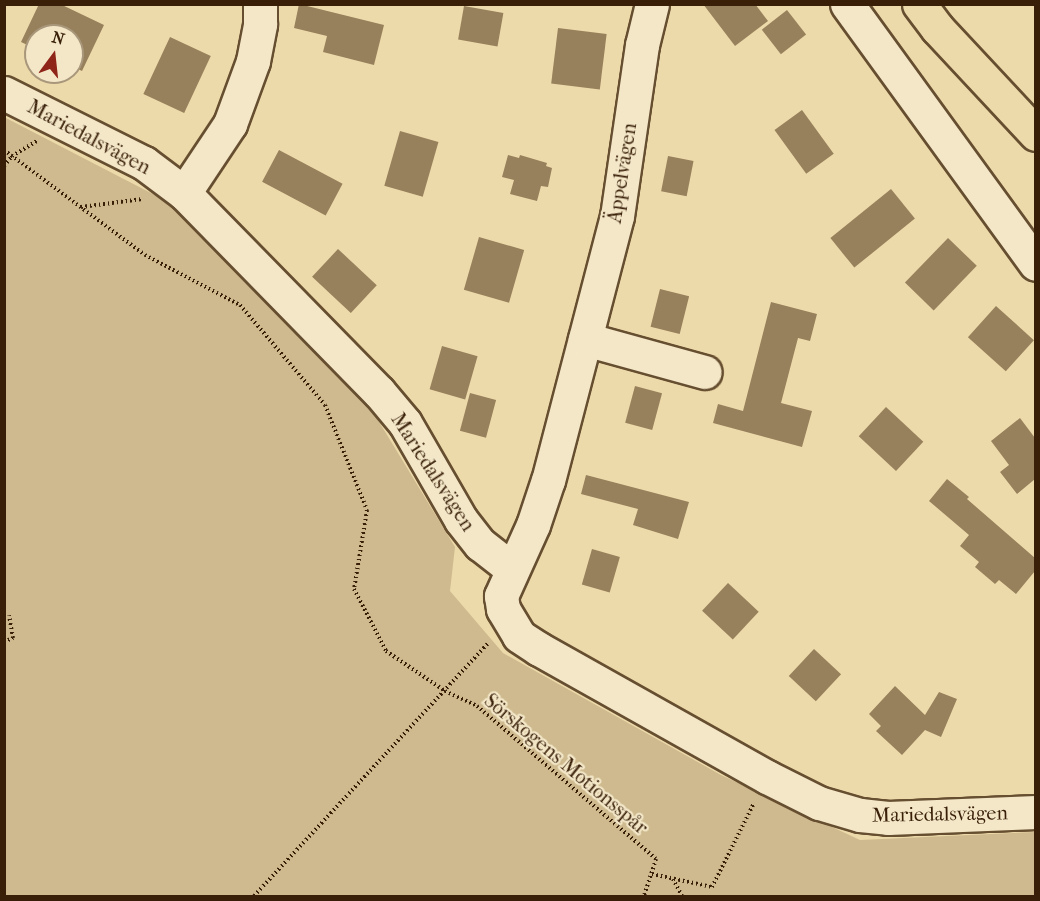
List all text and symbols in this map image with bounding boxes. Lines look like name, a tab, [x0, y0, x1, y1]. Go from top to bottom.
north arrow	[24, 24, 84, 84]
text: N	[50, 27, 67, 49]
street label: Mariedalsvägen	[23, 94, 155, 180]
street label: Äppelvägen	[602, 121, 642, 225]
street label: Mariedalsvägen	[386, 408, 480, 536]
street label: Sörskogens Motionsspår	[479, 689, 653, 839]
street label: Mariedalsvägen	[872, 801, 1008, 827]

